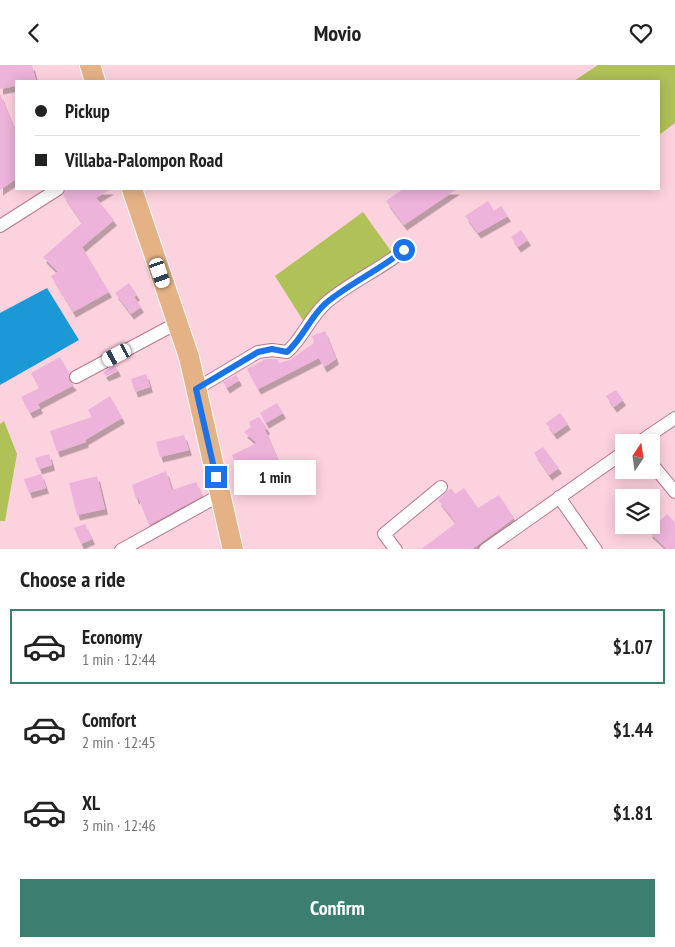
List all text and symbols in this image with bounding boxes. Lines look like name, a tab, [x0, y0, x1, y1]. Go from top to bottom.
icon: back	[20, 19, 48, 47]
text: Movio	[314, 19, 361, 47]
icon: heart	[627, 19, 655, 47]
text: Pickup	[65, 99, 110, 123]
text: Villaba-Palompon Road	[65, 148, 223, 172]
route start	[393, 239, 415, 261]
car	[148, 256, 171, 290]
car	[100, 341, 133, 369]
north arrow	[615, 434, 660, 479]
map controls	[615, 434, 660, 534]
callout: 1 min	[234, 459, 316, 495]
route end	[205, 466, 227, 488]
text: 1 min	[259, 467, 291, 487]
button: layers	[615, 489, 660, 534]
text: Choose a ride	[20, 565, 125, 593]
icon: car	[22, 624, 67, 669]
text: Economy	[82, 625, 142, 649]
text: $1.07	[613, 635, 653, 659]
text: 1 min · 12:44	[82, 649, 156, 669]
icon: car	[22, 707, 67, 752]
text: Comfort	[82, 708, 136, 732]
text: $1.44	[613, 718, 653, 742]
text: 2 min · 12:45	[82, 732, 156, 752]
icon: car	[22, 790, 67, 835]
text: XL	[82, 791, 100, 815]
text: $1.81	[613, 801, 653, 825]
text: 3 min · 12:46	[82, 815, 156, 835]
button: Confirm	[20, 879, 655, 937]

